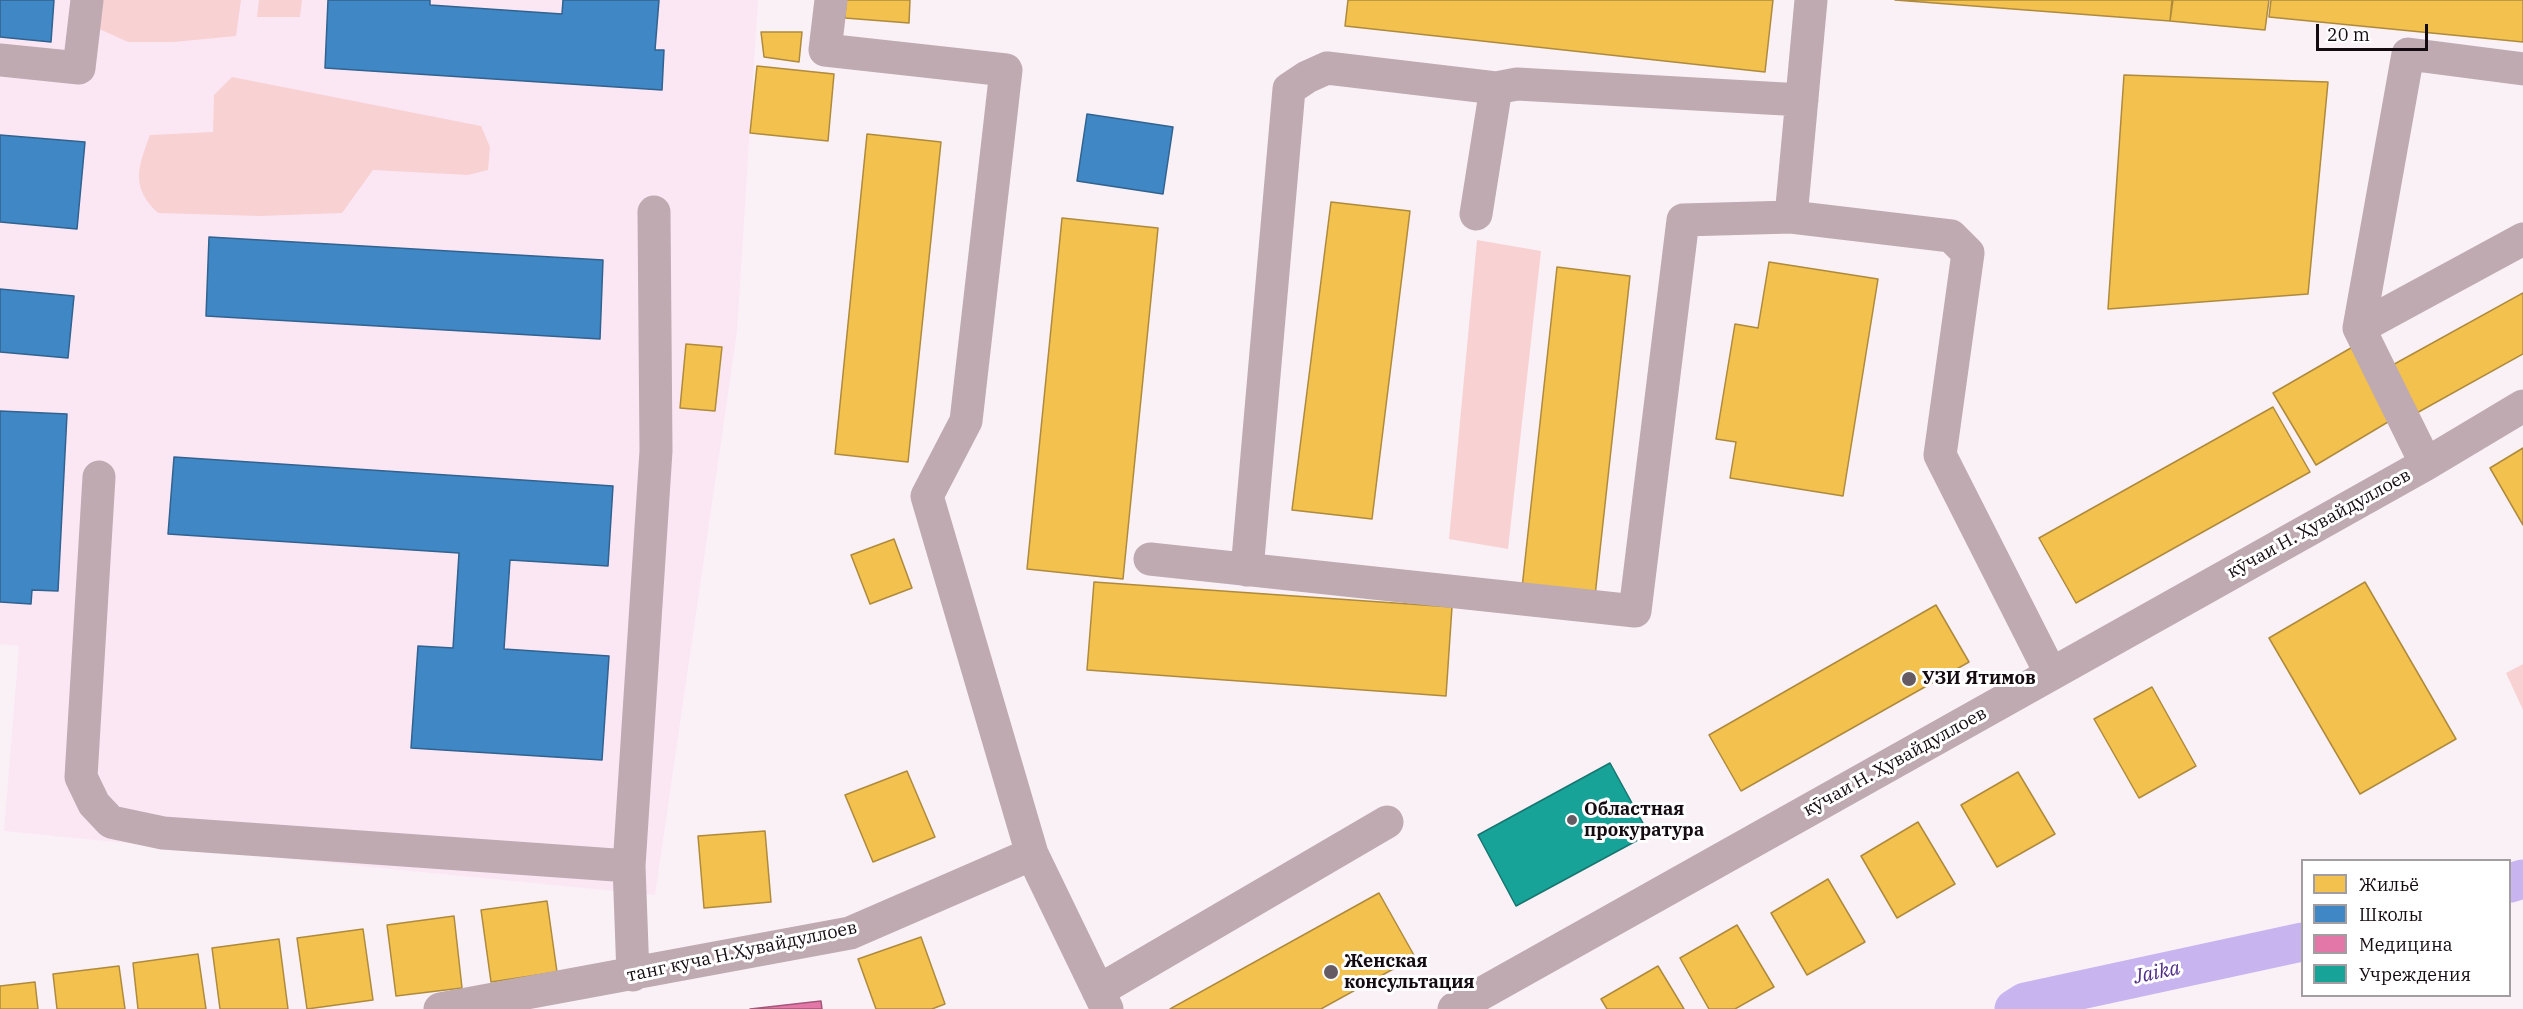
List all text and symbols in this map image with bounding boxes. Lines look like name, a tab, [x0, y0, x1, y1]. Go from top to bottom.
scale bar	[2319, 12, 2432, 50]
text: 20 m	[2327, 23, 2370, 46]
street label: кӯчаи Н. Ҳувайдуллоев	[2223, 465, 2415, 583]
place label: УЗИ Ятимов	[1922, 668, 2036, 690]
marker: УЗИ Ятимов	[1900, 670, 1918, 688]
street label: кӯчаи Н. Ҳувайдуллоев	[1799, 703, 1991, 821]
place label: Областная прокуратура	[1584, 799, 1704, 842]
marker: Областная прокуратура	[1565, 813, 1579, 827]
legend	[2301, 859, 2511, 997]
text: Жильё	[2359, 873, 2419, 896]
text: Школы	[2359, 903, 2423, 926]
street label: танг куча Н.Ҳувайдуллоев	[625, 917, 859, 987]
text: Медицина	[2359, 933, 2453, 956]
place label: Женская консультация	[1344, 951, 1474, 994]
water label: Jaika	[2131, 956, 2183, 990]
marker: Женская консультация	[1322, 963, 1340, 981]
text: Учреждения	[2359, 963, 2471, 986]

